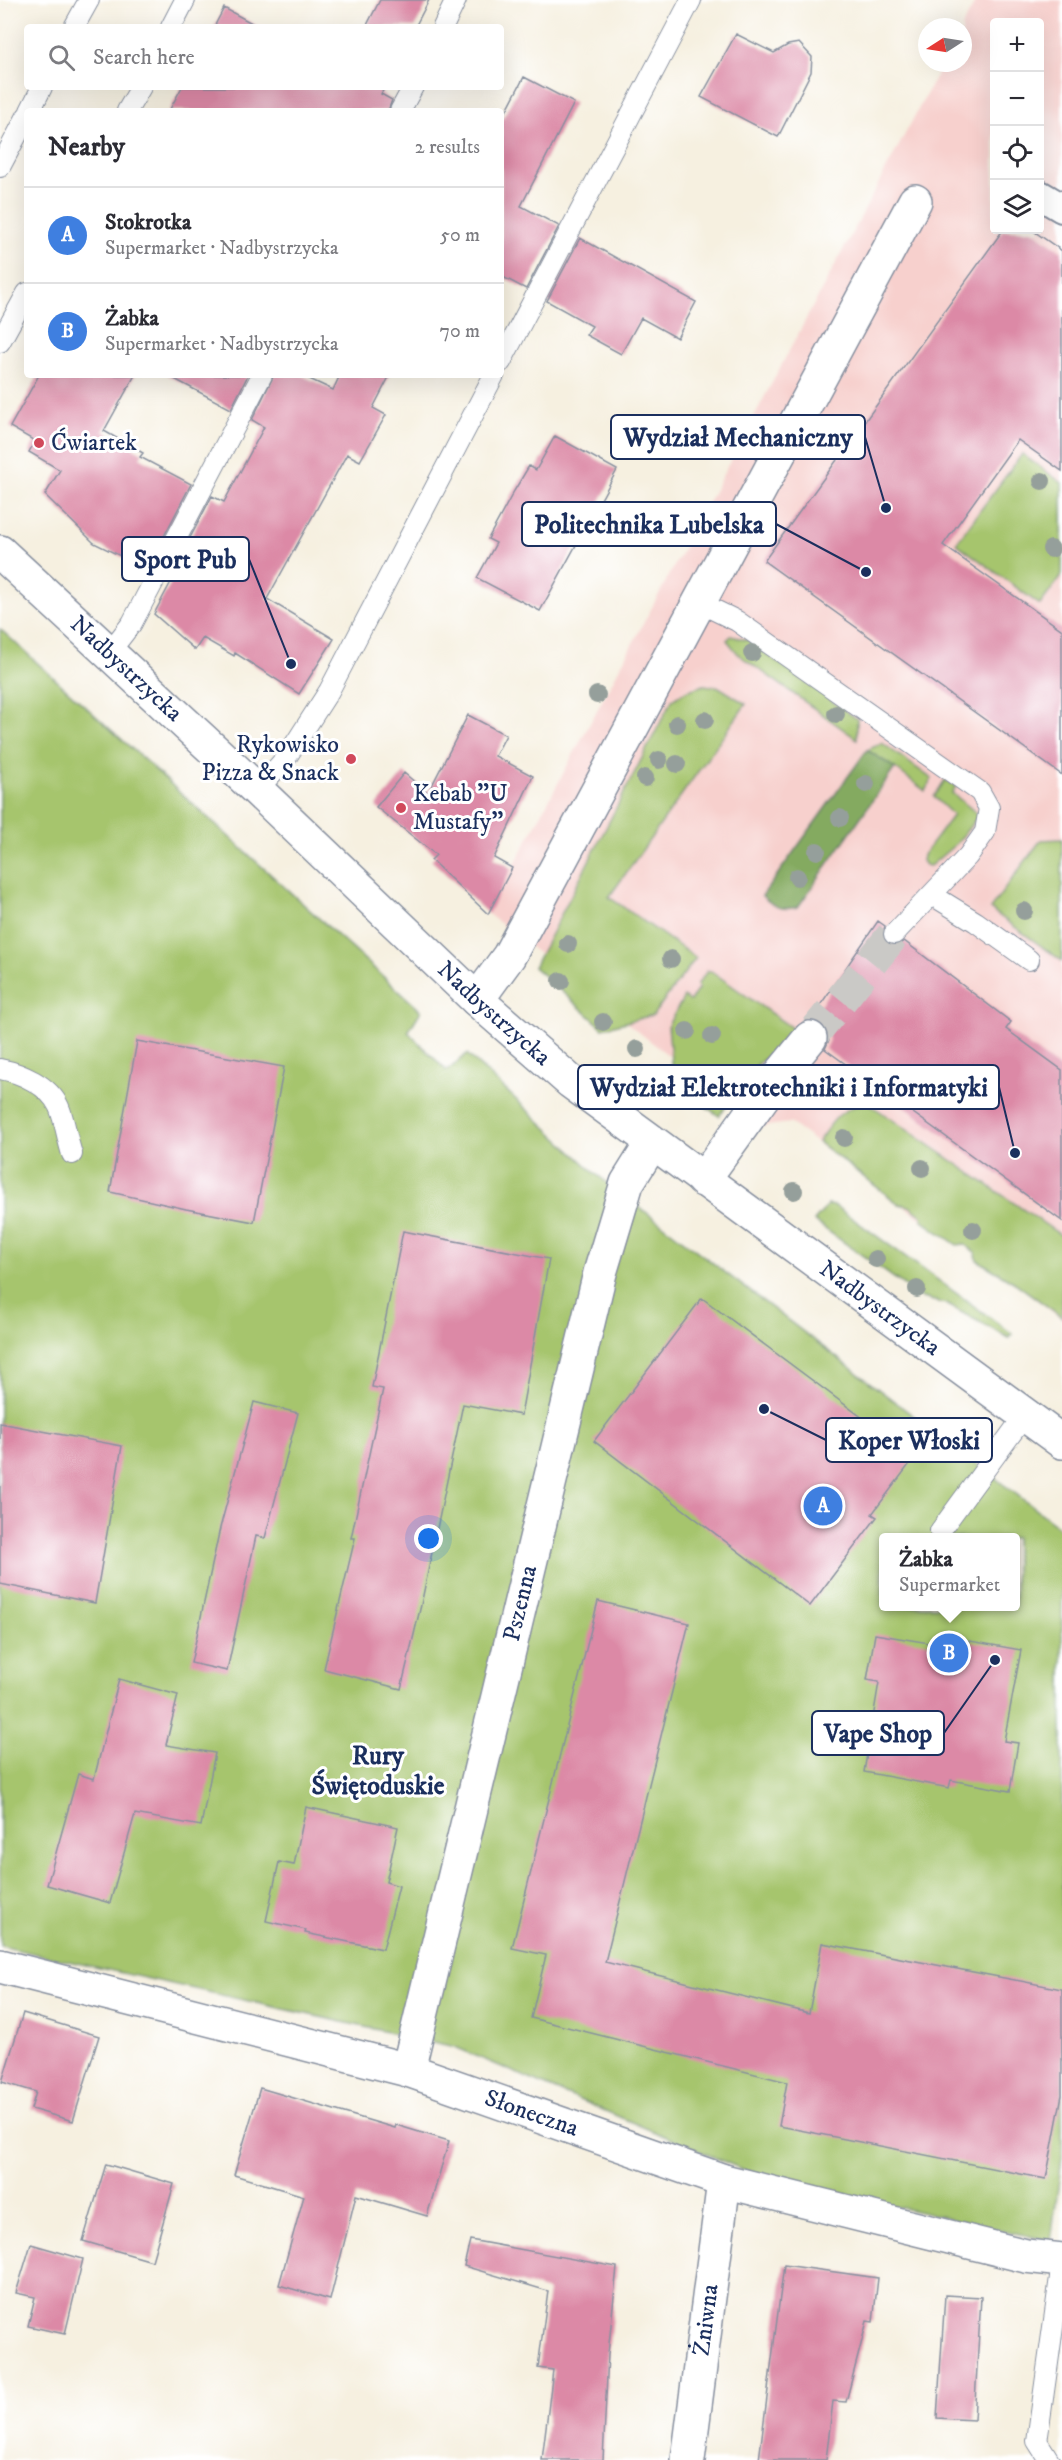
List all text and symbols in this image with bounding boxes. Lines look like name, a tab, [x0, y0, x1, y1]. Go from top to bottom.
north arrow	[918, 18, 972, 72]
map controls	[990, 18, 1044, 234]
button: +	[990, 18, 1044, 72]
search box	[24, 24, 504, 90]
icon: search	[45, 41, 78, 74]
text: Search here	[93, 44, 195, 71]
button: −	[990, 72, 1044, 126]
button: locate	[990, 126, 1044, 180]
text: Nearby	[48, 131, 125, 164]
text: 2 results	[415, 135, 480, 160]
button: layers	[990, 180, 1044, 234]
text: Stokrotka	[105, 209, 191, 236]
text: A	[61, 223, 74, 248]
text: 50 m	[440, 223, 480, 248]
text: Supermarket · Nadbystrzycka	[105, 236, 338, 261]
text: Żabka	[105, 305, 159, 332]
text: B	[61, 319, 74, 344]
text: 70 m	[439, 319, 480, 344]
text: Supermarket · Nadbystrzycka	[105, 332, 338, 357]
callout: Wydział Mechaniczny	[611, 415, 865, 459]
text: Wydział Mechaniczny	[622, 422, 853, 455]
place label: Ćwiartek	[51, 427, 137, 458]
marker: Ćwiartek	[32, 436, 46, 450]
callout: Politechnika Lubelska	[522, 502, 776, 546]
text: Politechnika Lubelska	[534, 509, 765, 542]
callout: Sport Pub	[122, 537, 249, 581]
text: Sport Pub	[134, 544, 236, 577]
street label: Nadbystrzycka	[64, 609, 189, 729]
place label: Rykowisko Pizza & Snack	[202, 730, 339, 788]
marker: Rykowisko Pizza & Snack	[344, 752, 358, 766]
place label: Kebab "U Mustafy"	[413, 779, 508, 837]
marker: Kebab "U Mustafy"	[394, 801, 408, 815]
street label: Nadbystrzycka	[431, 955, 557, 1073]
callout: Wydział Elektrotechniki i Informatyki	[578, 1065, 999, 1109]
text: Wydział Elektrotechniki i Informatyki	[589, 1072, 988, 1105]
street label: Nadbystrzycka	[813, 1254, 947, 1363]
callout: Koper Włoski	[826, 1418, 992, 1462]
text: Koper Włoski	[838, 1425, 980, 1458]
pin: A	[804, 1484, 842, 1528]
your location	[414, 1524, 443, 1553]
popup	[879, 1533, 1020, 1611]
text: Żabka	[899, 1546, 953, 1573]
street label: Pszenna	[497, 1561, 544, 1644]
text: Supermarket	[899, 1573, 1000, 1598]
pin: B	[930, 1630, 968, 1676]
callout: Vape Shop	[812, 1711, 944, 1755]
text: Vape Shop	[823, 1718, 932, 1751]
district label: Rury Świętoduskie	[311, 1740, 445, 1803]
street label: Słoneczna	[481, 2083, 583, 2144]
street label: Żniwna	[686, 2282, 726, 2358]

